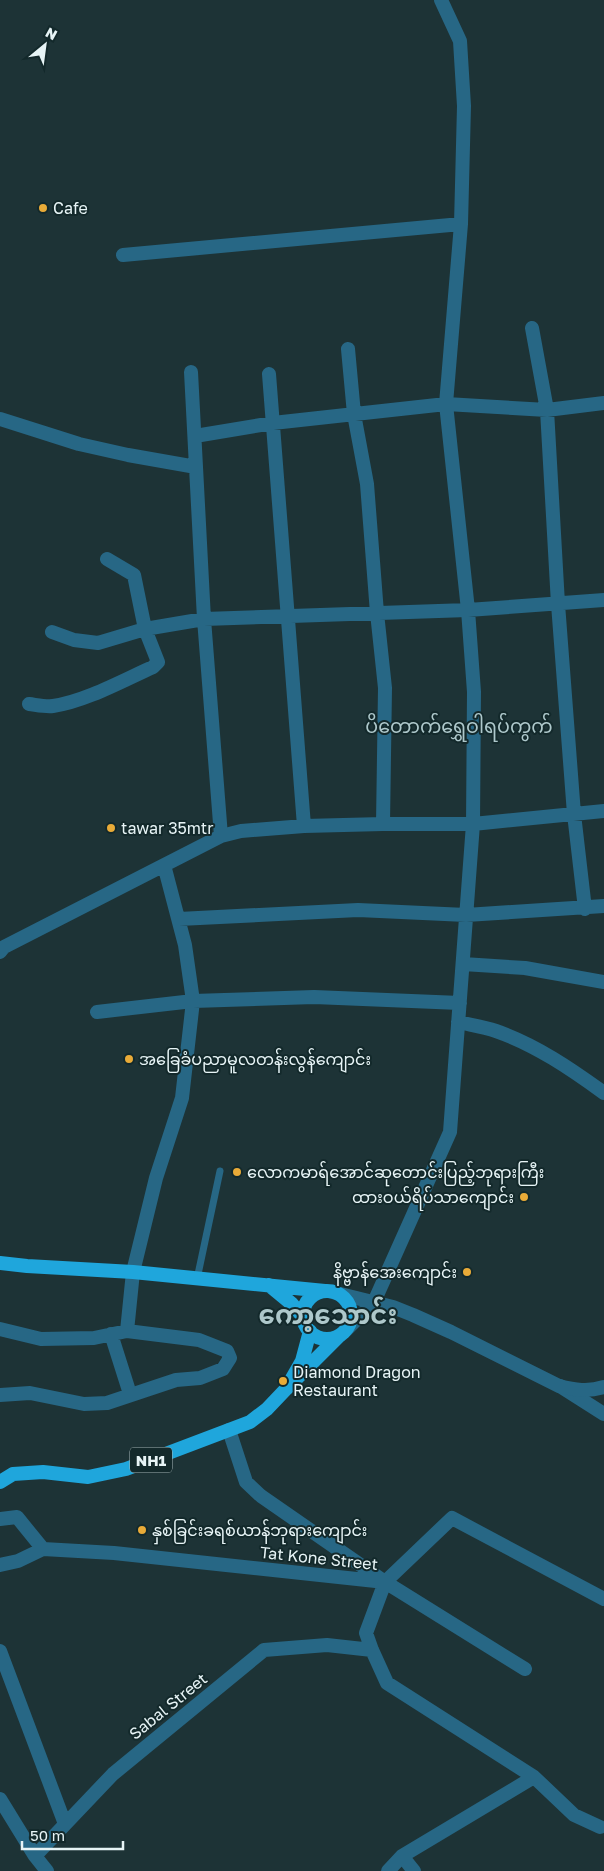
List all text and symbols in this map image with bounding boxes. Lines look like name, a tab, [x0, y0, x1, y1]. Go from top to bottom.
north arrow	[20, 20, 70, 70]
text: N	[43, 23, 60, 43]
place label: Cafe	[53, 198, 88, 218]
marker: Cafe	[37, 202, 49, 214]
district label: ပိတောက်ရွှေဝါရပ်ကွက်	[365, 712, 553, 742]
place label: tawar 35mtr	[121, 818, 213, 838]
marker: tawar 35mtr	[105, 822, 117, 834]
place label: အခြေခံပညာမူလတန်းလွန်ကျောင်း	[139, 1048, 371, 1074]
marker: အခြေခံပညာမူလတန်းလွန်ကျောင်း	[123, 1053, 135, 1065]
place label: လောကမာရ်အောင်ဆုတောင်းပြည့်ဘုရားကြီး	[247, 1161, 544, 1187]
marker: လောကမာရ်အောင်ဆုတောင်းပြည့်ဘုရားကြီး	[231, 1166, 243, 1178]
place label: ထားဝယ်ရိပ်သာကျောင်း	[352, 1186, 514, 1211]
marker: ထားဝယ်ရိပ်သာကျောင်း	[518, 1191, 530, 1203]
place label: နိဗ္ဗာန်အေးကျောင်း	[333, 1261, 457, 1286]
marker: နိဗ္ဗာန်အေးကျောင်း	[461, 1266, 473, 1278]
district label: ကော့သောင်း	[258, 1296, 398, 1332]
place label: Diamond Dragon Restaurant	[293, 1362, 421, 1400]
marker: Diamond Dragon Restaurant	[277, 1375, 289, 1387]
road number: NH1	[130, 1448, 172, 1472]
place label: နှစ်ခြင်းခရစ်ယာန်ဘုရားကျောင်း	[152, 1519, 367, 1545]
marker: နှစ်ခြင်းခရစ်ယာန်ဘုရားကျောင်း	[136, 1524, 148, 1536]
street label: Tat Kone Street	[259, 1542, 379, 1574]
street label: Sabal Street	[125, 1668, 211, 1744]
scale bar	[22, 1818, 124, 1850]
text: 50 m	[30, 1826, 65, 1844]

